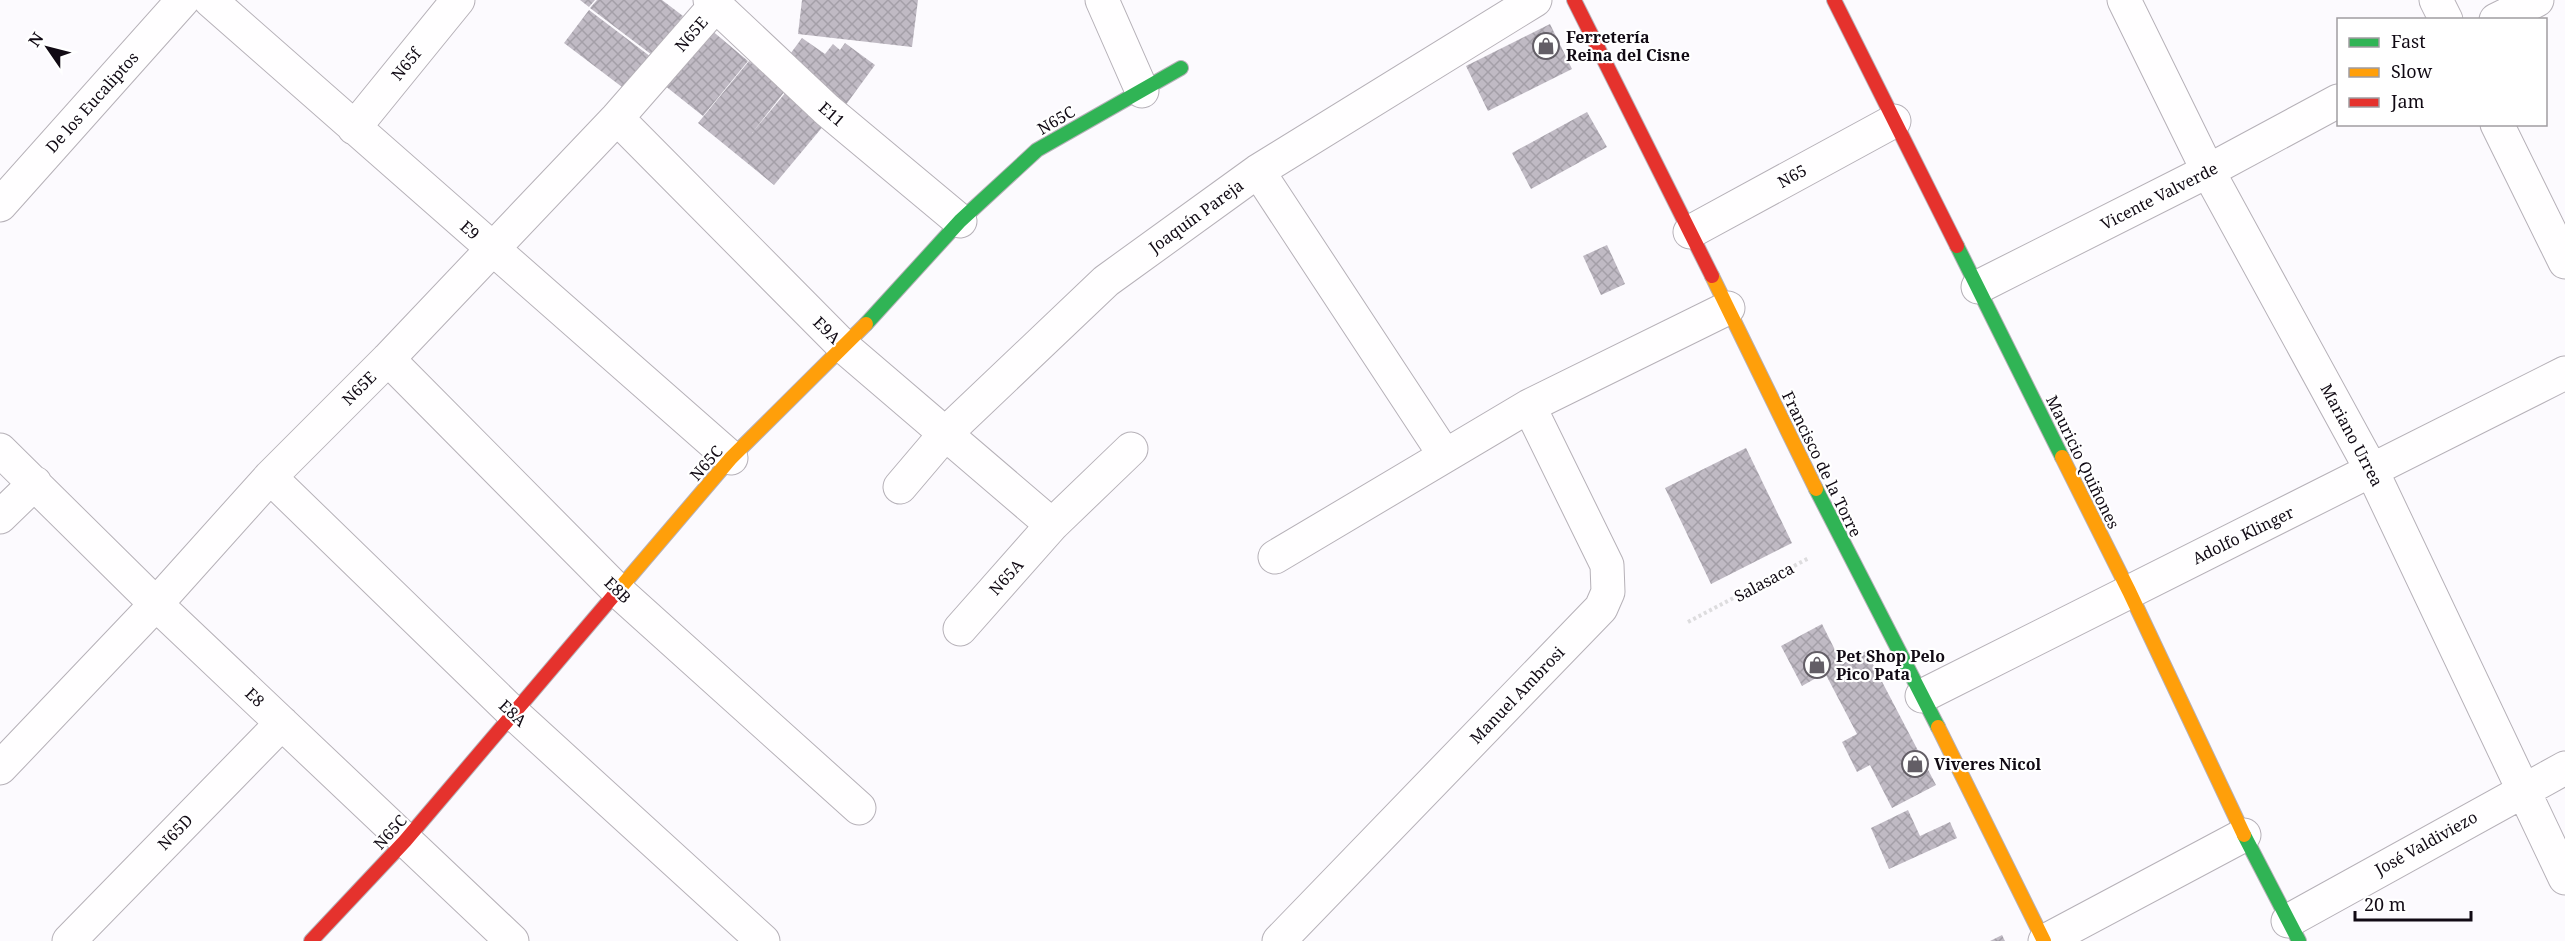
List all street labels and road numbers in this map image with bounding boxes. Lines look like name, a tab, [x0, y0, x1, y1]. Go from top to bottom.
street label: N65E	[670, 12, 712, 56]
street label: N65f	[386, 41, 427, 85]
street label: De los Eucaliptos	[41, 47, 143, 157]
street label: E11	[814, 97, 850, 131]
street label: N65C	[1033, 100, 1079, 140]
street label: Vicente Valverde	[2097, 157, 2221, 235]
street label: N65	[1773, 159, 1811, 193]
street label: Joaquín Pareja	[1143, 174, 1248, 258]
street label: E9	[456, 215, 484, 245]
street label: E9A	[809, 312, 846, 349]
street label: N65E	[337, 366, 381, 410]
street label: Mariano Urrea	[2316, 380, 2388, 490]
street label: Francisco de la Torre	[1777, 387, 1867, 541]
street label: Mauricio Quiñones	[2041, 392, 2125, 532]
street label: N65C	[685, 441, 728, 485]
street label: Adolfo Klinger	[2188, 501, 2298, 569]
street label: N65A	[984, 554, 1028, 600]
street label: Salasaca	[1730, 557, 1798, 607]
street label: E8B	[600, 572, 636, 608]
street label: Manuel Ambrosi	[1465, 641, 1569, 749]
street label: E8	[241, 683, 269, 712]
street label: E8A	[494, 695, 532, 732]
street label: José Valdiviezo	[2370, 806, 2481, 881]
street label: N65D	[153, 809, 197, 855]
street label: N65C	[368, 810, 412, 854]

